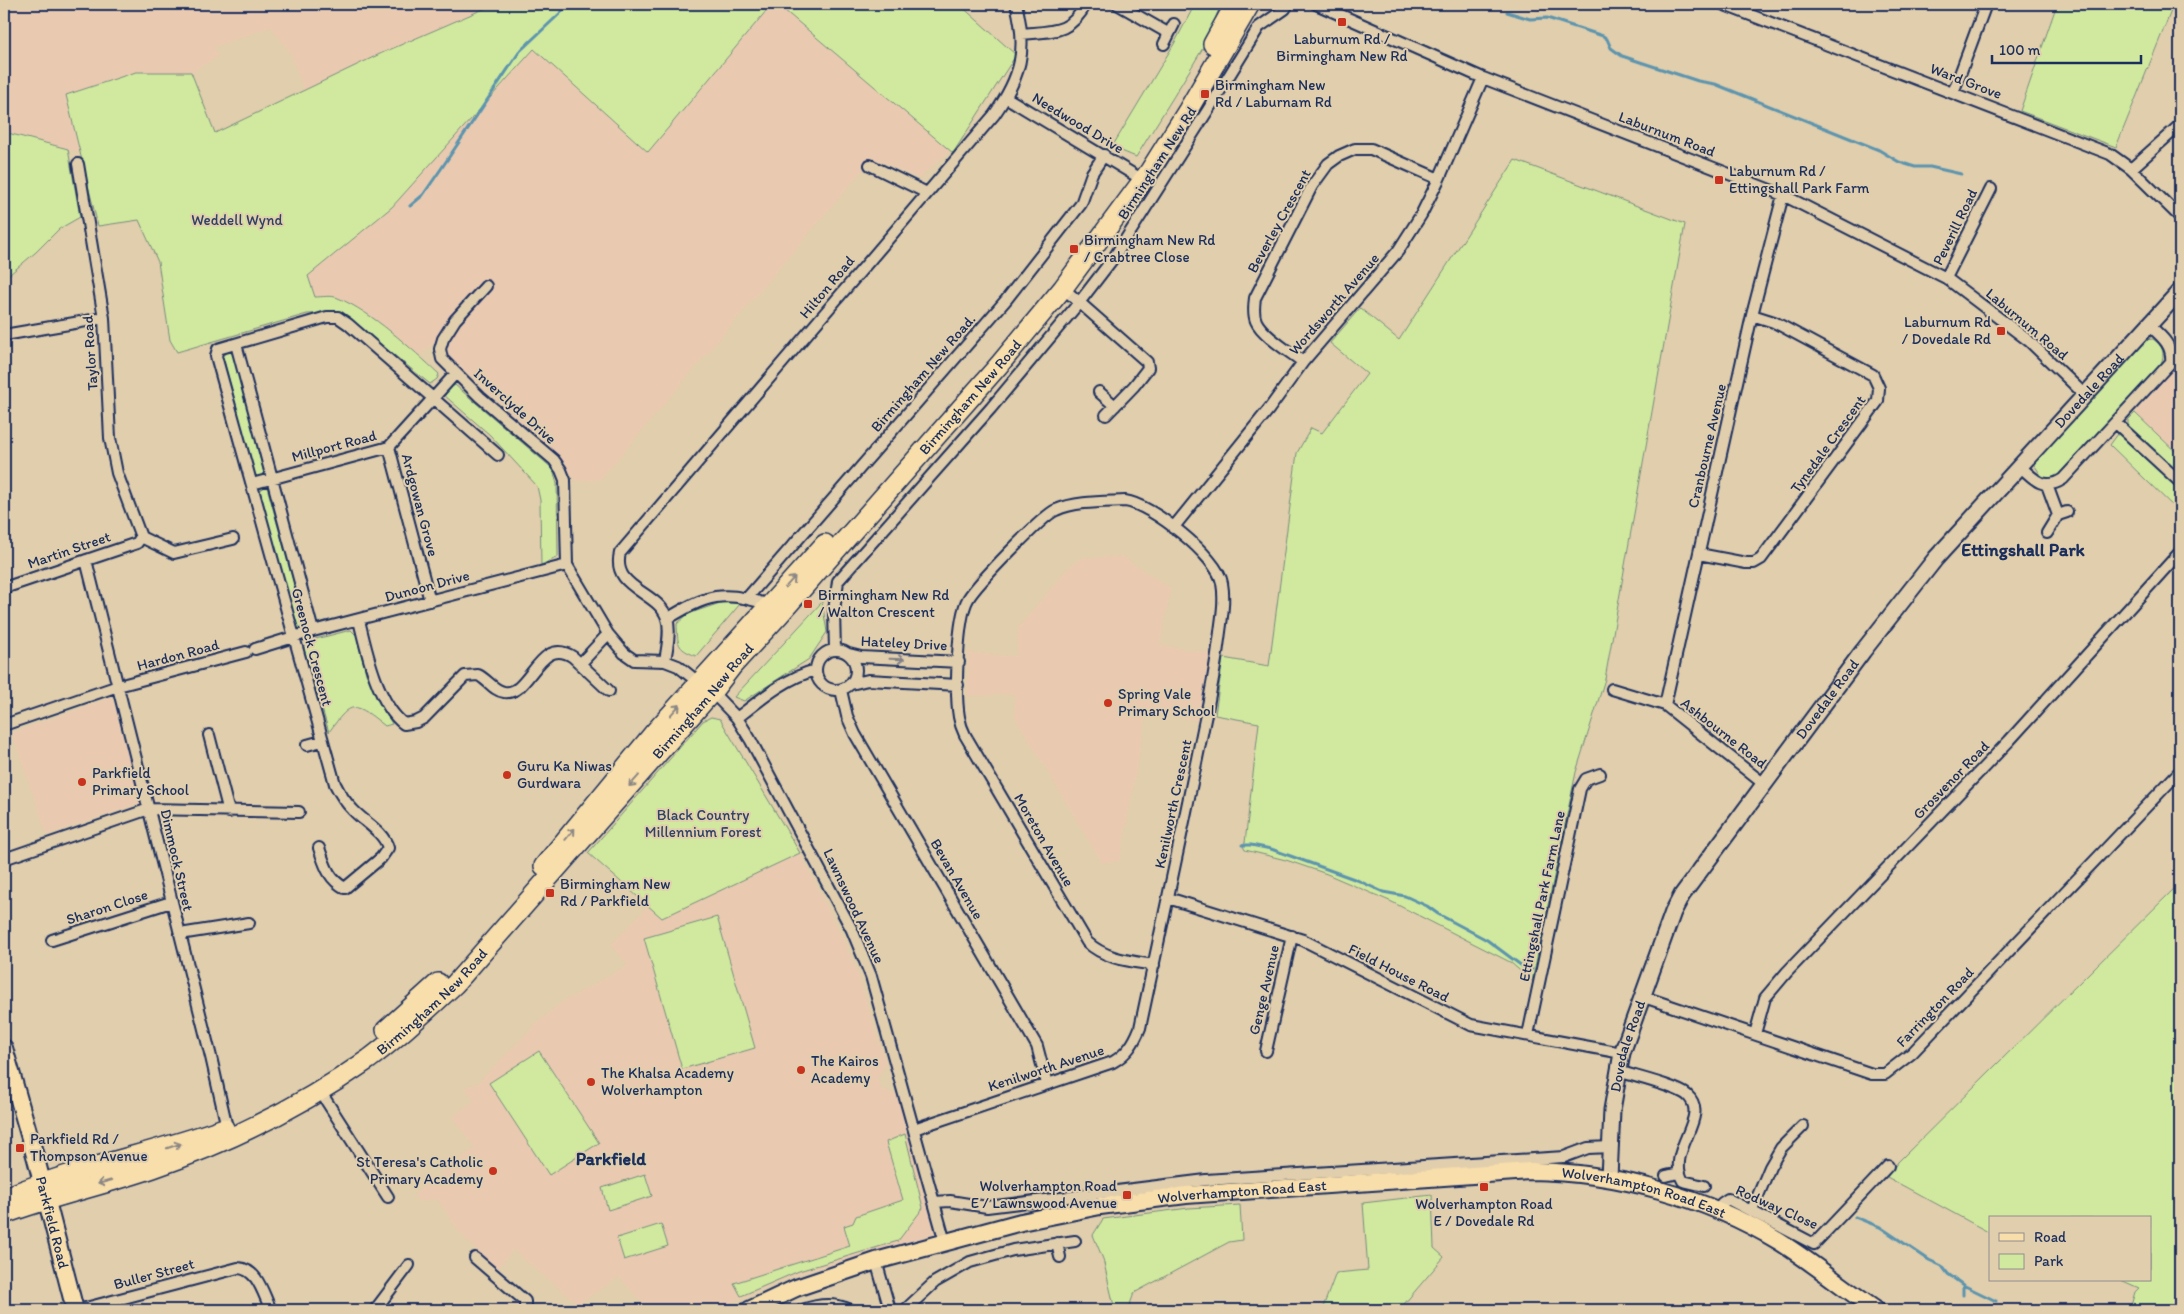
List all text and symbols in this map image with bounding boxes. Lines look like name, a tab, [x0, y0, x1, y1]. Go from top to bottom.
marker: Laburnum Rd / Birmingham New Rd	[1336, 16, 1348, 28]
place label: Laburnum Rd / Birmingham New Rd	[1276, 30, 1408, 65]
scale bar	[1992, 32, 2140, 64]
text: 100 m	[1999, 41, 2041, 59]
street label: Ward Grove	[1928, 59, 2004, 103]
place label: Birmingham New Rd / Laburnam Rd	[1215, 76, 1332, 111]
marker: Birmingham New Rd / Laburnam Rd	[1199, 88, 1211, 100]
street label: Needwood Drive	[1029, 89, 1127, 157]
street label: Birmingham New Rd	[1114, 103, 1200, 223]
street label: Laburnum Road	[1616, 107, 1718, 161]
place label: Laburnum Rd / Ettingshall Park Farm	[1729, 162, 1870, 197]
street label: Beverley Crescent	[1243, 166, 1315, 276]
marker: Laburnum Rd / Ettingshall Park Farm	[1713, 174, 1725, 186]
street label: Peverill Road	[1929, 186, 1981, 268]
park label: Weddell Wynd	[191, 211, 283, 229]
place label: Birmingham New Rd / Crabtree Close	[1084, 231, 1215, 266]
marker: Birmingham New Rd / Crabtree Close	[1068, 243, 1080, 255]
street label: Wordsworth Avenue	[1285, 249, 1383, 359]
street label: Hilton Road	[796, 251, 859, 322]
street label: Laburnum Road	[1982, 284, 2072, 364]
street label: Birmingham New Road.	[867, 311, 979, 435]
place label: Laburnum Rd / Dovedale Rd	[1902, 313, 1992, 348]
street label: Taylor Road	[78, 314, 102, 391]
marker: Laburnum Rd / Dovedale Rd	[1995, 325, 2007, 337]
street label: Birmingham New Road	[915, 336, 1025, 458]
street label: Dovedale Road	[2050, 349, 2128, 432]
street label: Inverclyde Drive	[470, 364, 560, 448]
street label: Cranbourne Avenue	[1684, 382, 1730, 510]
street label: Tynedale Crescent	[1786, 391, 1870, 496]
street label: Millport Road	[290, 426, 378, 466]
street label: Ardgowan Grove	[398, 451, 442, 559]
street label: Martin Street	[25, 527, 113, 573]
district label: Ettingshall Park	[1961, 539, 2086, 561]
street label: Dunoon Drive	[383, 566, 471, 606]
one-way arrow	[784, 576, 796, 588]
street label: Greenock Crescent	[288, 586, 336, 708]
place label: Birmingham New Rd / Walton Crescent	[818, 586, 949, 621]
marker: Birmingham New Rd / Walton Crescent	[802, 598, 814, 610]
street label: Hateley Drive	[860, 632, 948, 654]
street label: Hardon Road	[135, 635, 222, 675]
street label: Birmingham New Road	[648, 640, 757, 763]
one-way arrow	[888, 654, 904, 664]
street label: Dovedale Road	[1792, 655, 1863, 743]
place label: Spring Vale Primary School	[1118, 685, 1216, 720]
street label: Ashbourne Road	[1677, 694, 1771, 772]
marker: Spring Vale Primary School	[1102, 697, 1114, 709]
one-way arrow	[669, 703, 681, 716]
street label: Kenilworth Crescent	[1151, 737, 1196, 870]
street label: Grosvenor Road	[1909, 737, 1993, 823]
place label: Guru Ka Niwas Gurdwara	[517, 757, 612, 792]
place label: Parkfield Primary School	[92, 764, 190, 799]
marker: Guru Ka Niwas Gurdwara	[501, 769, 513, 781]
one-way arrow	[628, 775, 639, 788]
marker: Parkfield Primary School	[76, 776, 88, 788]
street label: Moreton Avenue	[1010, 790, 1078, 890]
park label: Black Country Millennium Forest	[645, 806, 762, 841]
street label: Dimmock Street	[157, 807, 198, 913]
street label: Ettingshall Park Farm Lane	[1515, 809, 1569, 983]
one-way arrow	[565, 828, 576, 841]
street label: Bevan Avenue	[927, 835, 987, 923]
street label: Lawnswood Avenue	[819, 846, 889, 966]
place label: Birmingham New Rd / Parkfield	[560, 875, 671, 910]
street label: Sharon Close	[64, 885, 150, 929]
marker: Birmingham New Rd / Parkfield	[544, 887, 556, 899]
street label: Field House Road	[1346, 940, 1453, 1006]
street label: Genge Avenue	[1245, 943, 1283, 1037]
street label: Birmingham New Road	[373, 945, 491, 1059]
street label: Farrington Road	[1892, 963, 1978, 1051]
street label: Dovedale Road	[1606, 997, 1650, 1093]
street label: Kenilworth Avenue	[986, 1041, 1106, 1095]
place label: The Kairos Academy	[811, 1052, 879, 1087]
place label: The Khalsa Academy Wolverhampton	[601, 1064, 734, 1099]
marker: The Kairos Academy	[795, 1064, 807, 1076]
marker: The Khalsa Academy Wolverhampton	[585, 1076, 597, 1088]
place label: Parkfield Rd / Thompson Avenue	[30, 1130, 148, 1165]
one-way arrow	[165, 1140, 181, 1150]
marker: Parkfield Rd / Thompson Avenue	[14, 1142, 26, 1154]
district label: Parkfield	[576, 1148, 647, 1170]
place label: St Teresa's Catholic Primary Academy	[356, 1153, 483, 1188]
street label: Wolverhampton Road East	[1561, 1163, 1729, 1222]
marker: St Teresa's Catholic Primary Academy	[487, 1165, 499, 1177]
street label: Parkfield Road	[32, 1174, 73, 1270]
street label: Wolverhampton Road East	[1157, 1176, 1328, 1208]
place label: Wolverhampton Road E / Lawnswood Avenue	[971, 1177, 1117, 1212]
one-way arrow	[97, 1178, 113, 1188]
marker: Wolverhampton Road E / Dovedale Rd	[1478, 1181, 1490, 1193]
street label: Rodway Close	[1733, 1181, 1821, 1233]
marker: Wolverhampton Road E / Lawnswood Avenue	[1121, 1189, 1133, 1201]
place label: Wolverhampton Road E / Dovedale Rd	[1415, 1195, 1553, 1230]
legend	[1989, 1216, 2152, 1282]
text: Road	[2034, 1228, 2067, 1246]
text: Park	[2034, 1252, 2064, 1270]
street label: Buller Street	[112, 1255, 197, 1293]

